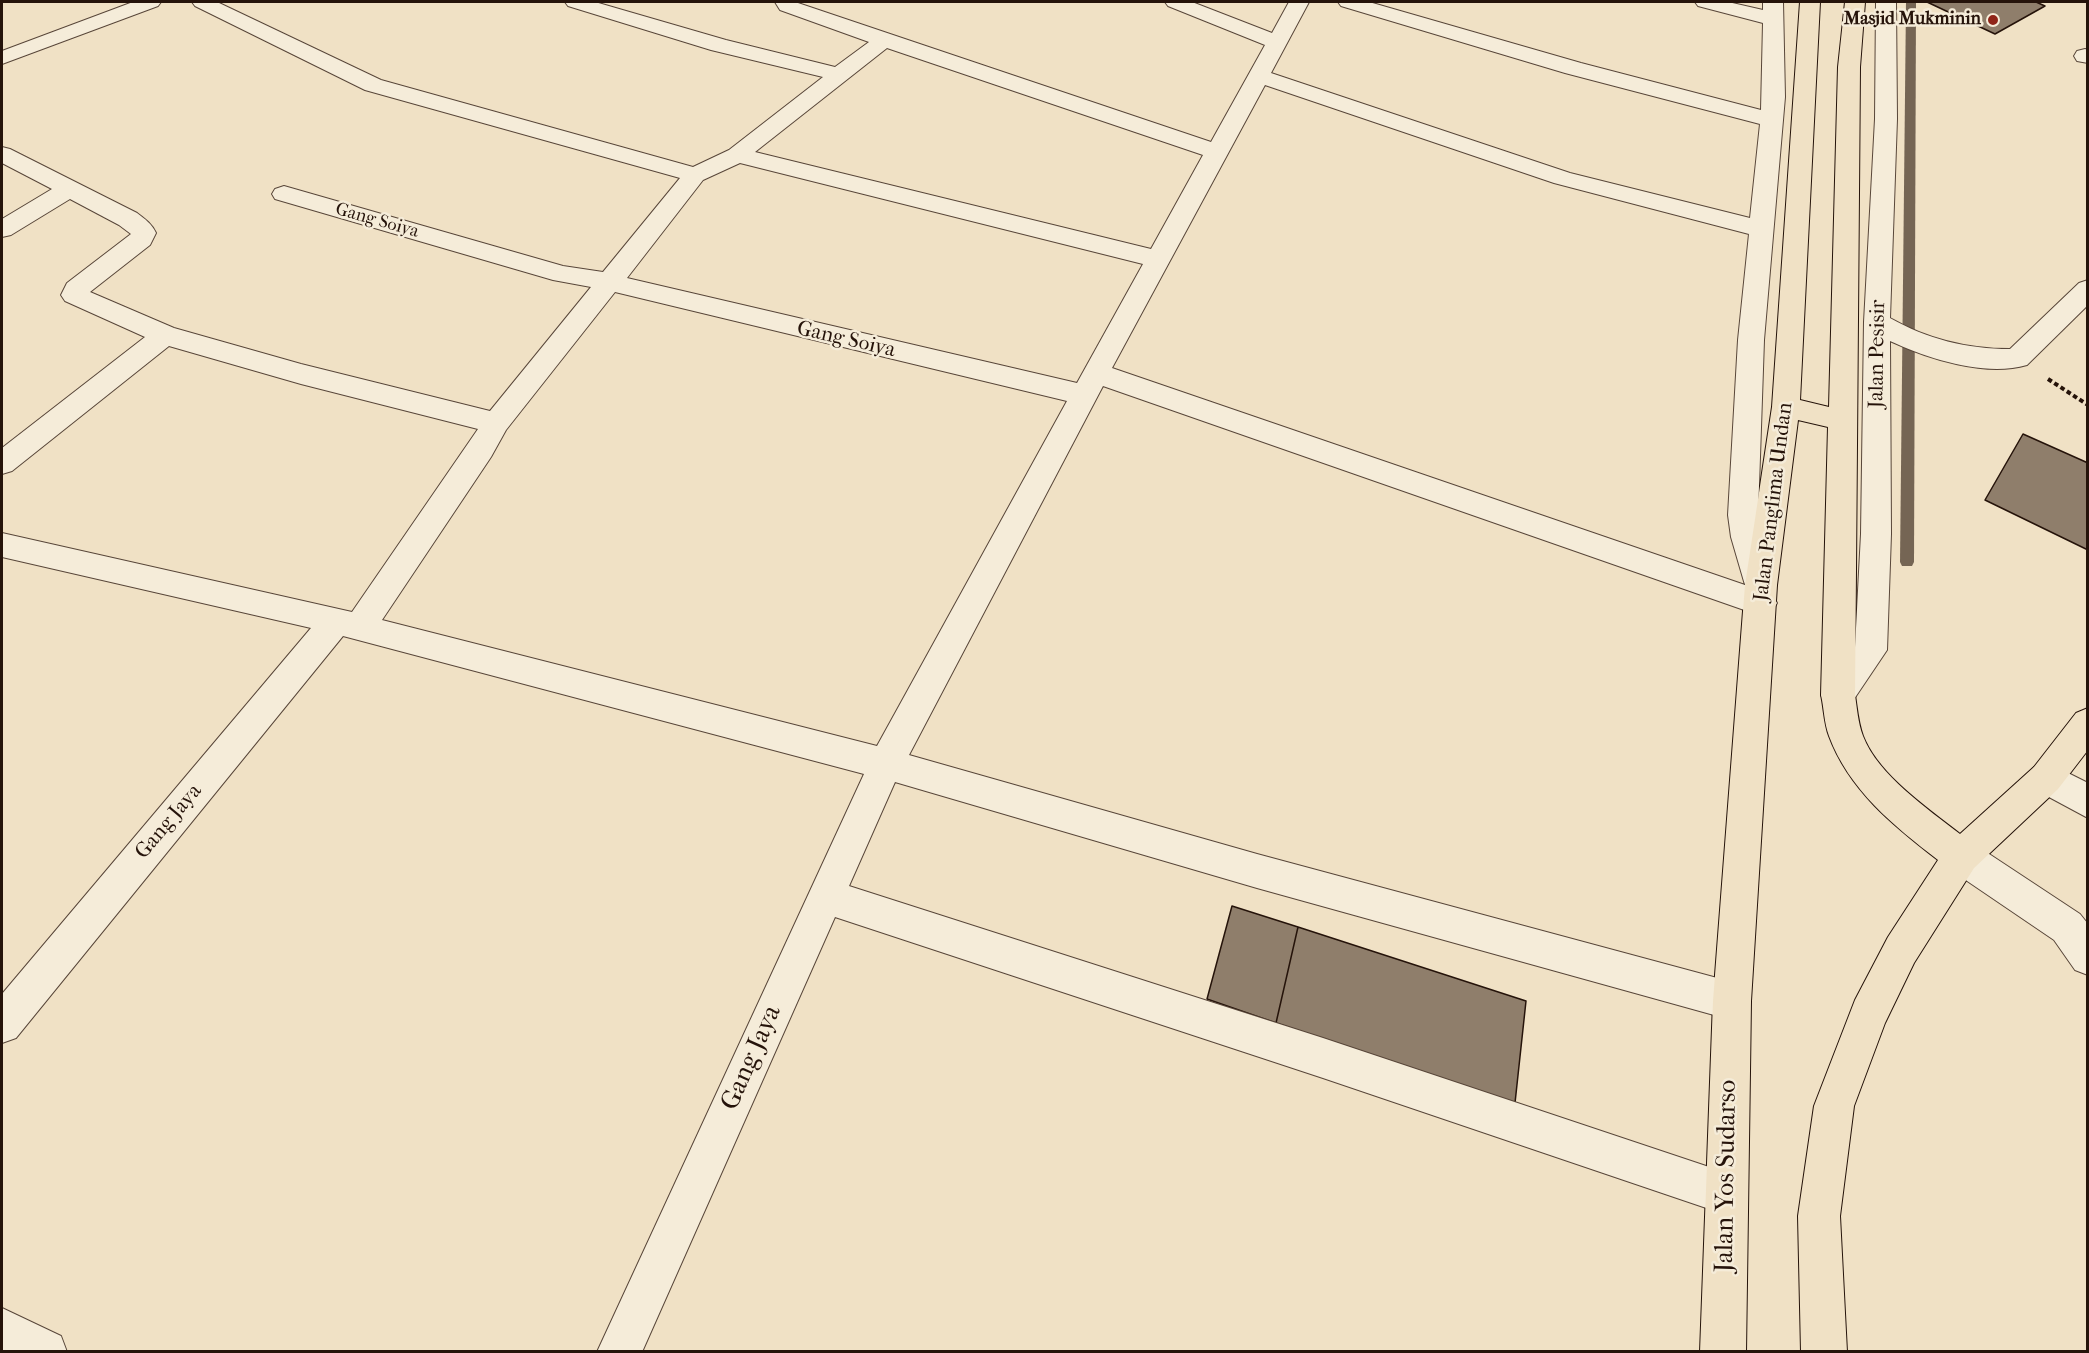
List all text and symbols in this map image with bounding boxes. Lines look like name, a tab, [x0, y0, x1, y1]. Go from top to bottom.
place label: Masjid Mukminin	[1844, 9, 1981, 31]
marker: Masjid Mukminin	[1986, 13, 2000, 27]
street label: Gang Soiya	[333, 199, 421, 243]
street label: Jalan Pesisir	[1864, 299, 1892, 409]
street label: Gang Soiya	[794, 316, 898, 364]
street label: Jalan Panglima Undan	[1749, 401, 1799, 603]
street label: Gang Jaya	[130, 779, 208, 865]
street label: Gang Jaya	[715, 1001, 789, 1115]
street label: Jalan Yos Sudarso	[1710, 1079, 1744, 1273]

